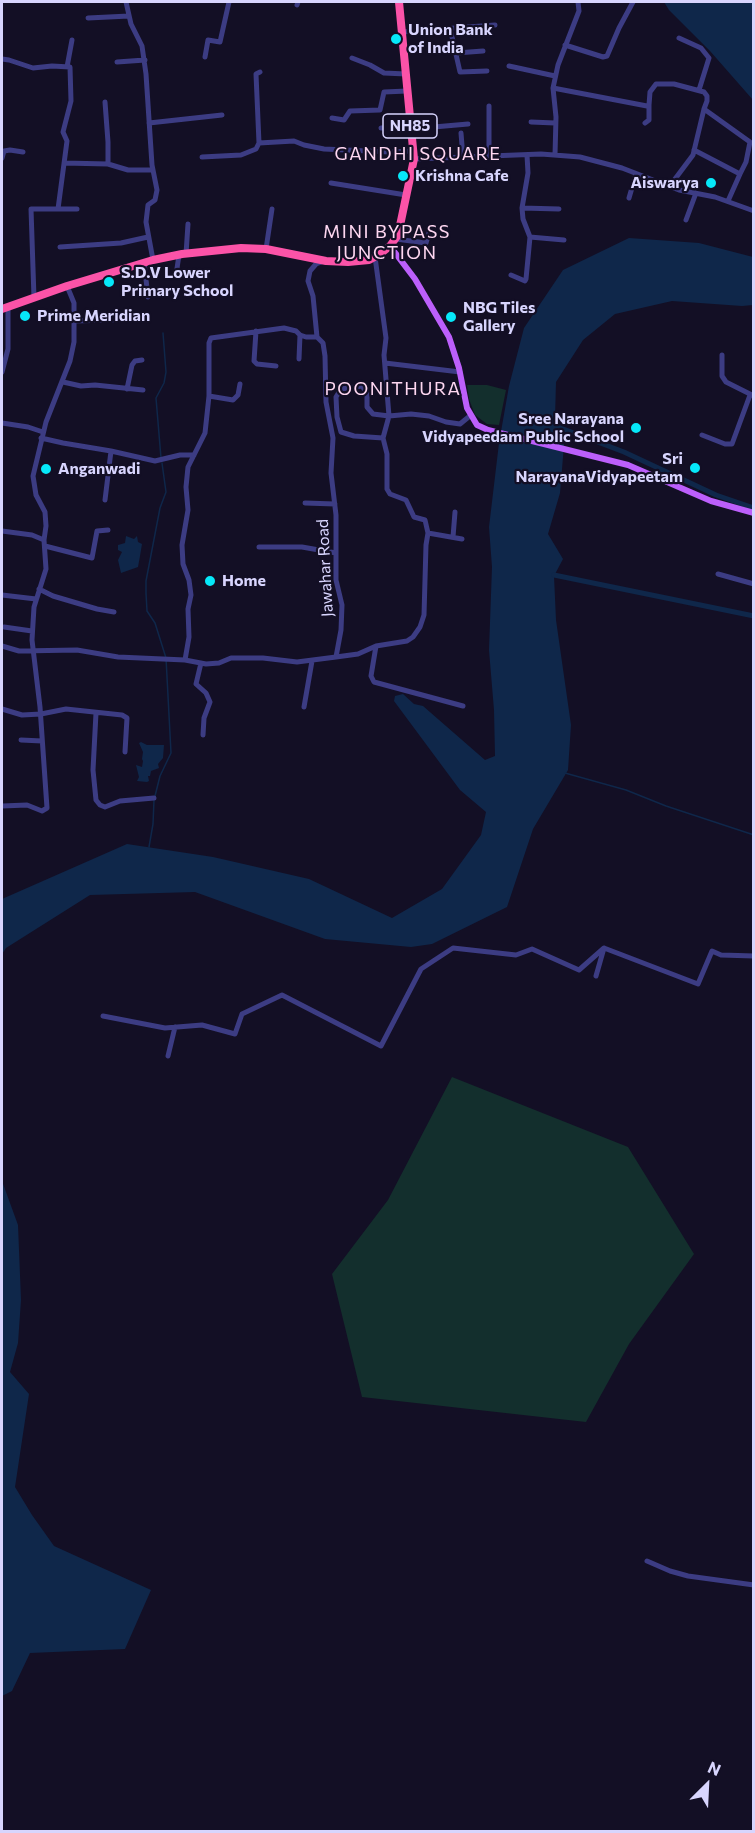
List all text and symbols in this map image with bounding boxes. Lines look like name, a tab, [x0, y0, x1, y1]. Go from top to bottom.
place label: Union Bank of India	[408, 20, 493, 58]
marker: Union Bank of India	[389, 32, 403, 46]
road number: NH85	[383, 114, 437, 138]
district label: GANDHI SQUARE	[335, 143, 501, 165]
place label: Krishna Cafe	[415, 166, 509, 186]
marker: Krishna Cafe	[396, 169, 410, 183]
place label: Aiswarya	[631, 173, 699, 193]
marker: Aiswarya	[704, 176, 718, 190]
district label: MINI BYPASS JUNCTION	[323, 221, 451, 264]
place label: S.D.V Lower Primary School	[121, 263, 233, 301]
marker: S.D.V Lower Primary School	[102, 275, 116, 289]
place label: NBG Tiles Gallery	[463, 298, 535, 336]
place label: Prime Meridian	[37, 306, 150, 326]
marker: Prime Meridian	[18, 309, 32, 323]
marker: NBG Tiles Gallery	[444, 310, 458, 324]
district label: POONITHURA	[325, 378, 461, 400]
place label: Sree Narayana Vidyapeedam Public School	[422, 409, 624, 447]
marker: Sree Narayana Vidyapeedam Public School	[629, 421, 643, 435]
place label: Sri NarayanaVidyapeetam	[516, 449, 683, 487]
place label: Anganwadi	[58, 459, 140, 479]
marker: Sri NarayanaVidyapeetam	[688, 461, 702, 475]
marker: Anganwadi	[39, 462, 53, 476]
street label: Jawahar Road	[313, 518, 337, 618]
place label: Home	[222, 571, 266, 591]
marker: Home	[203, 574, 217, 588]
north arrow	[677, 1755, 737, 1815]
text: N	[705, 1757, 724, 1779]

